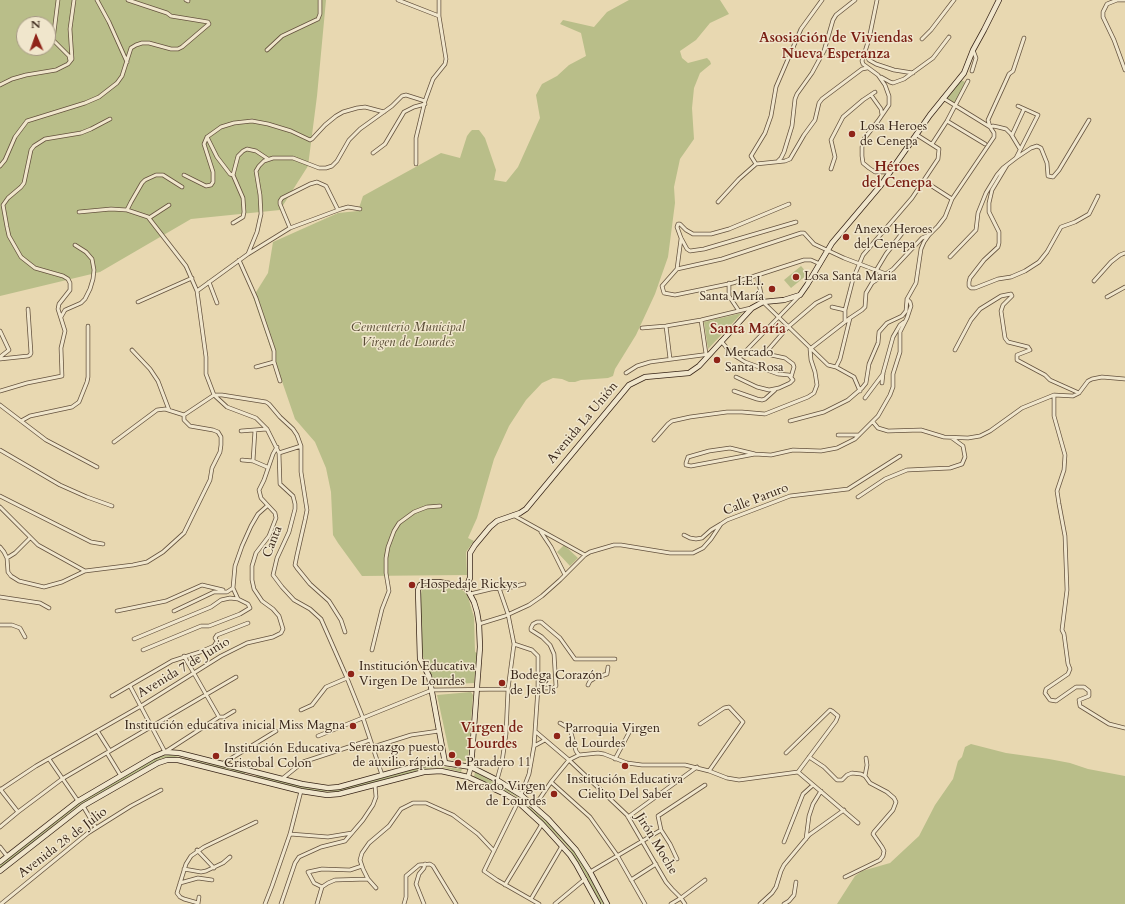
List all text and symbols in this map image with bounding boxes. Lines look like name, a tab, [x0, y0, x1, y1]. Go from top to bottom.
north arrow	[16, 16, 56, 56]
text: N	[31, 17, 41, 32]
district label: Asosiación de Viviendas Nueva Esperanza	[759, 31, 913, 64]
place label: Losa Heroes de Cenepa	[860, 119, 927, 150]
marker: Losa Heroes de Cenepa	[847, 129, 857, 139]
district label: Héroes del Cenepa	[862, 160, 932, 192]
place label: Anexo Heroes del Cenepa	[854, 222, 932, 253]
marker: Anexo Heroes del Cenepa	[841, 232, 851, 242]
place label: Losa Santa Maria	[804, 269, 897, 285]
marker: Losa Santa Maria	[791, 272, 801, 282]
place label: I.E.I. Santa María	[699, 274, 764, 305]
marker: I.E.I. Santa María	[767, 284, 777, 294]
park label: Cementerio Municipal Virgen de Lourdes	[351, 320, 465, 351]
district label: Santa María	[710, 322, 786, 338]
place label: Mercado Santa Rosa	[725, 345, 784, 376]
marker: Mercado Santa Rosa	[712, 355, 722, 365]
street label: Avenida La Unión	[544, 379, 622, 467]
street label: Calle Paruro	[721, 480, 791, 520]
street label: Canta	[260, 524, 286, 560]
place label: Hospedaje Rickys	[420, 577, 517, 593]
marker: Hospedaje Rickys	[407, 580, 417, 590]
street label: Avenida 7 de Junio	[135, 634, 233, 702]
place label: Institución Educativa Virgen De Lourdes	[359, 659, 475, 690]
place label: Bodega Corazón de JesÚs	[510, 668, 603, 699]
marker: Institución Educativa Virgen De Lourdes	[346, 669, 356, 679]
marker: Bodega Corazón de JesÚs	[497, 678, 507, 688]
place label: Institución educativa inicial Miss Magna	[124, 718, 345, 734]
marker: Institución educativa inicial Miss Magna	[348, 721, 358, 731]
district label: Virgen de Lourdes	[461, 721, 523, 754]
place label: Parroquia Virgen de Lourdes	[565, 721, 660, 752]
marker: Parroquia Virgen de Lourdes	[552, 731, 562, 741]
place label: Serenazgo puesto de auxilio rápido	[349, 740, 444, 771]
place label: Institución Educativa Cristobal Colon	[224, 741, 340, 772]
marker: Serenazgo puesto de auxilio rápido	[447, 750, 457, 760]
marker: Institución Educativa Cristobal Colon	[211, 751, 221, 761]
place label: Paradero 11	[466, 755, 531, 771]
marker: Paradero 11	[453, 758, 463, 768]
marker: Institución Educativa Cielito Del Saber	[620, 761, 630, 771]
place label: Institución Educativa Cielito Del Saber	[567, 772, 683, 803]
place label: Mercado Virgen de Lourdes	[456, 779, 546, 810]
marker: Mercado Virgen de Lourdes	[549, 789, 559, 799]
street label: Avenida 28 de Julio	[15, 804, 111, 882]
street label: Jirón Moche	[632, 810, 680, 878]

